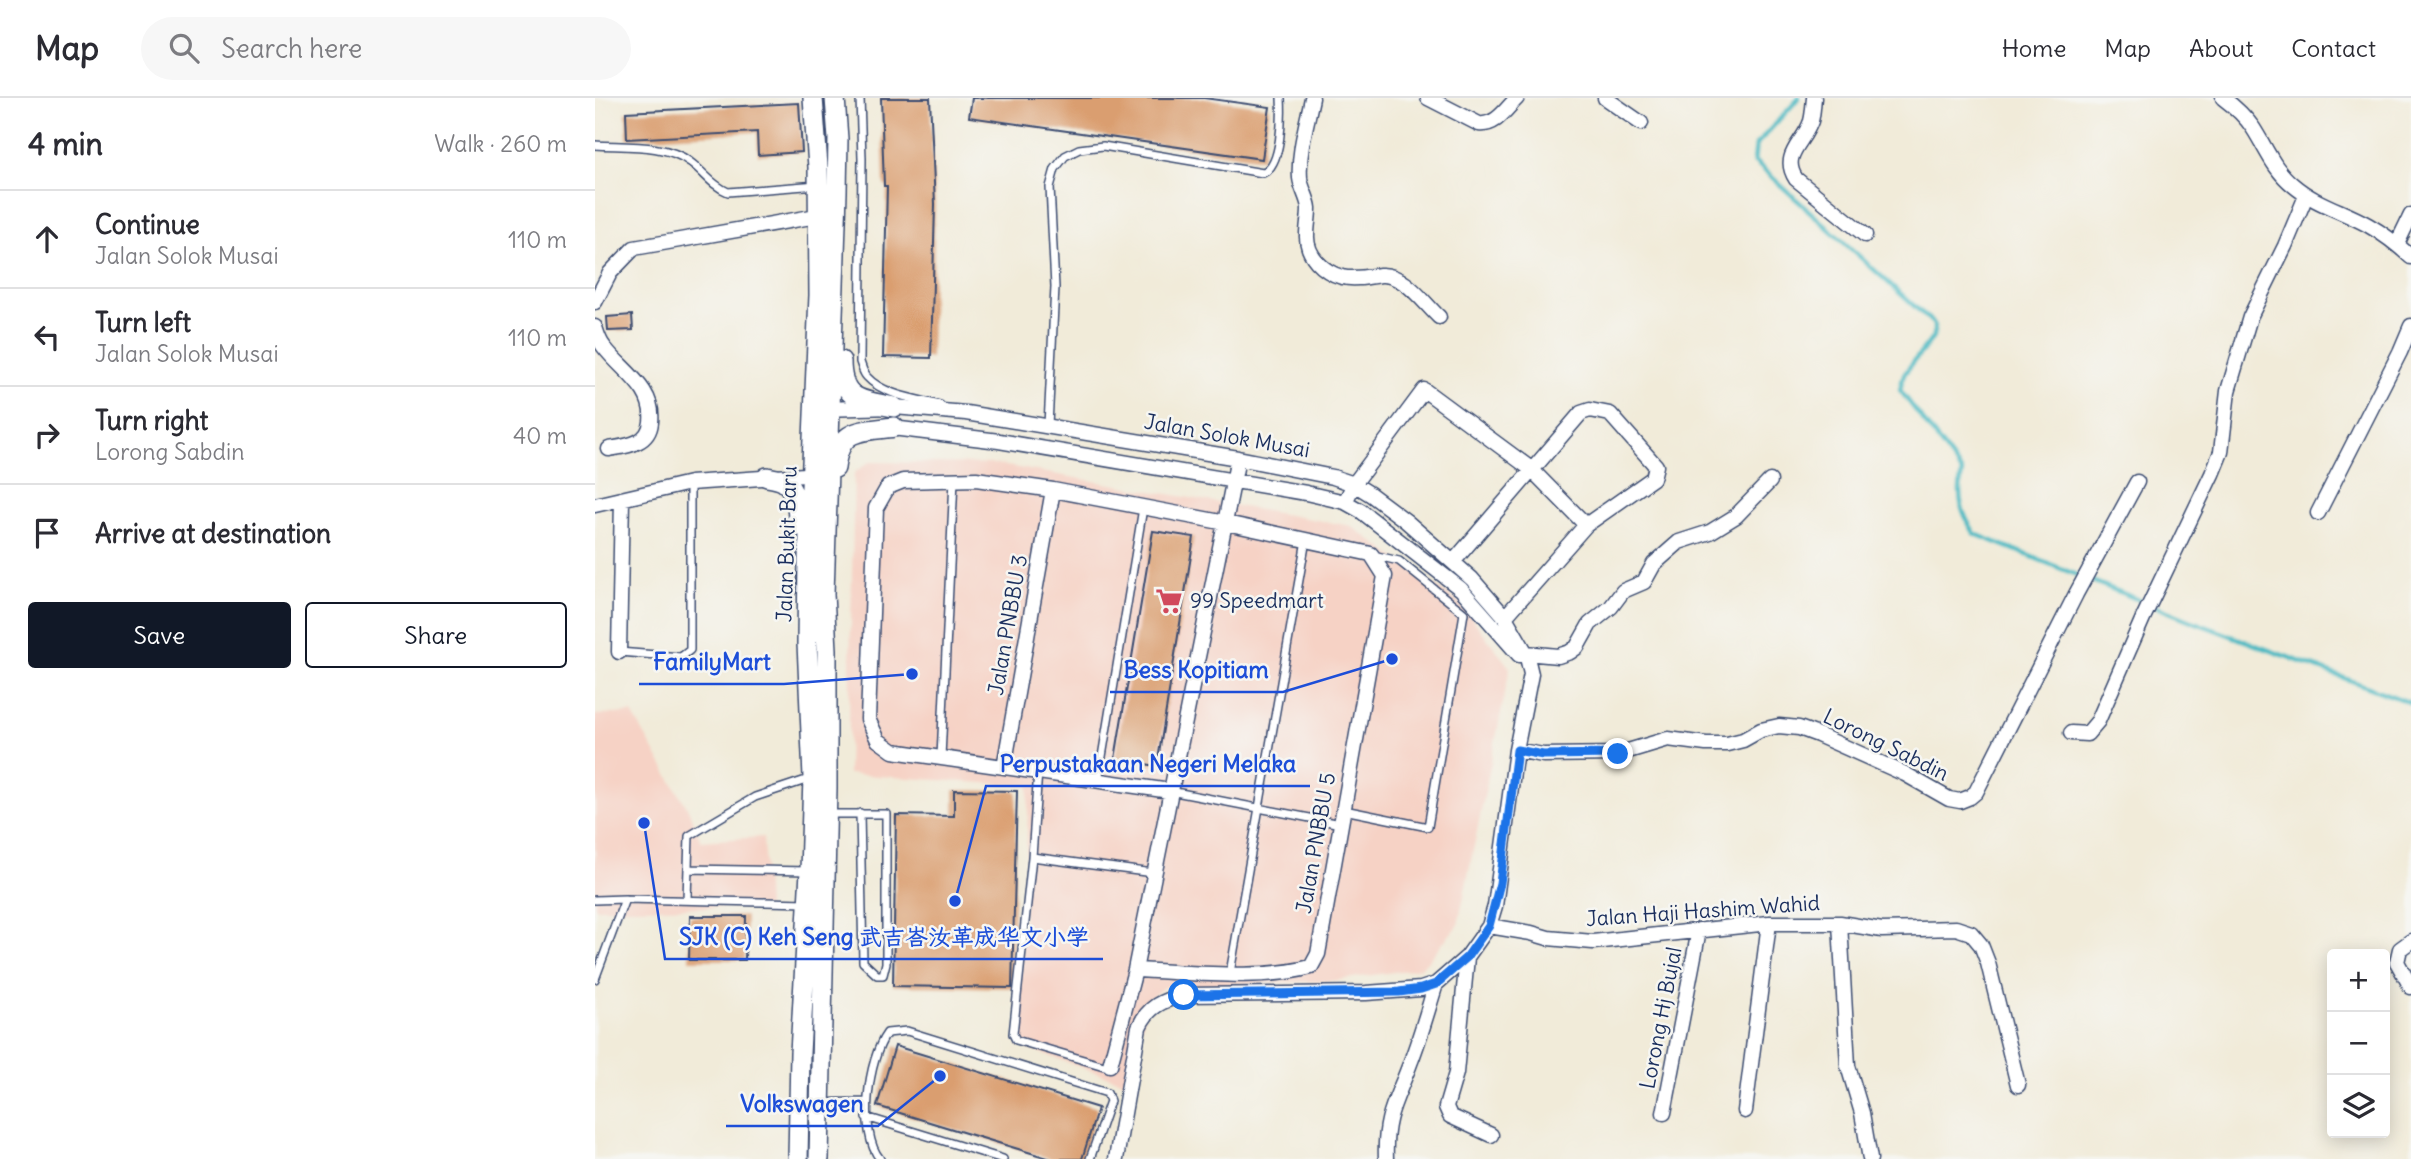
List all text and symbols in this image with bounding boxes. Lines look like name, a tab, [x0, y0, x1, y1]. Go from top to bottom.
search box	[141, 17, 631, 80]
text: Map	[35, 27, 99, 69]
icon: search	[165, 29, 203, 67]
text: Search here	[221, 32, 362, 65]
text: Home	[2002, 33, 2066, 63]
text: Map	[2104, 33, 2151, 63]
text: About	[2189, 33, 2253, 63]
text: Contact	[2291, 33, 2376, 63]
text: 4 min	[28, 125, 103, 163]
text: Walk · 260 m	[434, 129, 567, 158]
text: Continue	[95, 208, 200, 241]
icon: ahead	[28, 220, 66, 258]
text: 110 m	[508, 225, 567, 254]
text: Jalan Solok Musai	[95, 241, 279, 270]
text: Turn left	[95, 306, 191, 339]
icon: left	[28, 318, 66, 356]
text: 110 m	[508, 323, 567, 352]
text: Jalan Solok Musai	[95, 339, 279, 368]
text: Turn right	[95, 404, 208, 437]
street label: Jalan Solok Musai	[1142, 408, 1312, 463]
icon: right	[28, 416, 66, 454]
text: 40 m	[513, 421, 567, 450]
text: Lorong Sabdin	[95, 437, 245, 466]
street label: Jalan Bukit Baru	[770, 465, 803, 623]
icon: arrive	[28, 514, 66, 552]
text: Arrive at destination	[95, 517, 331, 550]
street label: Jalan PNBBU 3	[982, 552, 1033, 697]
supermarket icon: 99 Speedmart	[1154, 586, 1184, 616]
place label: 99 Speedmart	[1190, 587, 1324, 614]
button: Save	[28, 602, 291, 668]
button: Share	[305, 602, 567, 668]
callout: FamilyMart	[639, 640, 784, 684]
text: FamilyMart	[653, 647, 771, 676]
callout: Bess Kopitiam	[1110, 648, 1283, 692]
text: Bess Kopitiam	[1123, 655, 1269, 684]
street label: Lorong Sabdin	[1819, 702, 1953, 787]
route end	[1602, 738, 1633, 769]
callout: Perpustakaan Negeri Melaka	[986, 742, 1310, 786]
text: Perpustakaan Negeri Melaka	[1000, 749, 1296, 778]
street label: Jalan PNBBU 5	[1290, 770, 1341, 915]
street label: Jalan Haji Hashim Wahid	[1585, 889, 1821, 932]
callout: SJK (C) Keh Seng 武吉峇汝革成华文小学	[665, 915, 1103, 959]
text: SJK (C) Keh Seng 武吉峇汝革成华文小学	[679, 922, 1089, 951]
street label: Lorong Hj Bujal	[1634, 945, 1688, 1091]
map controls	[2327, 949, 2390, 1138]
button: +	[2327, 949, 2390, 1012]
route start	[1168, 979, 1199, 1010]
button: −	[2327, 1012, 2390, 1075]
button: layers	[2327, 1075, 2390, 1138]
callout: Volkswagen	[726, 1082, 878, 1126]
text: Volkswagen	[740, 1089, 864, 1118]

